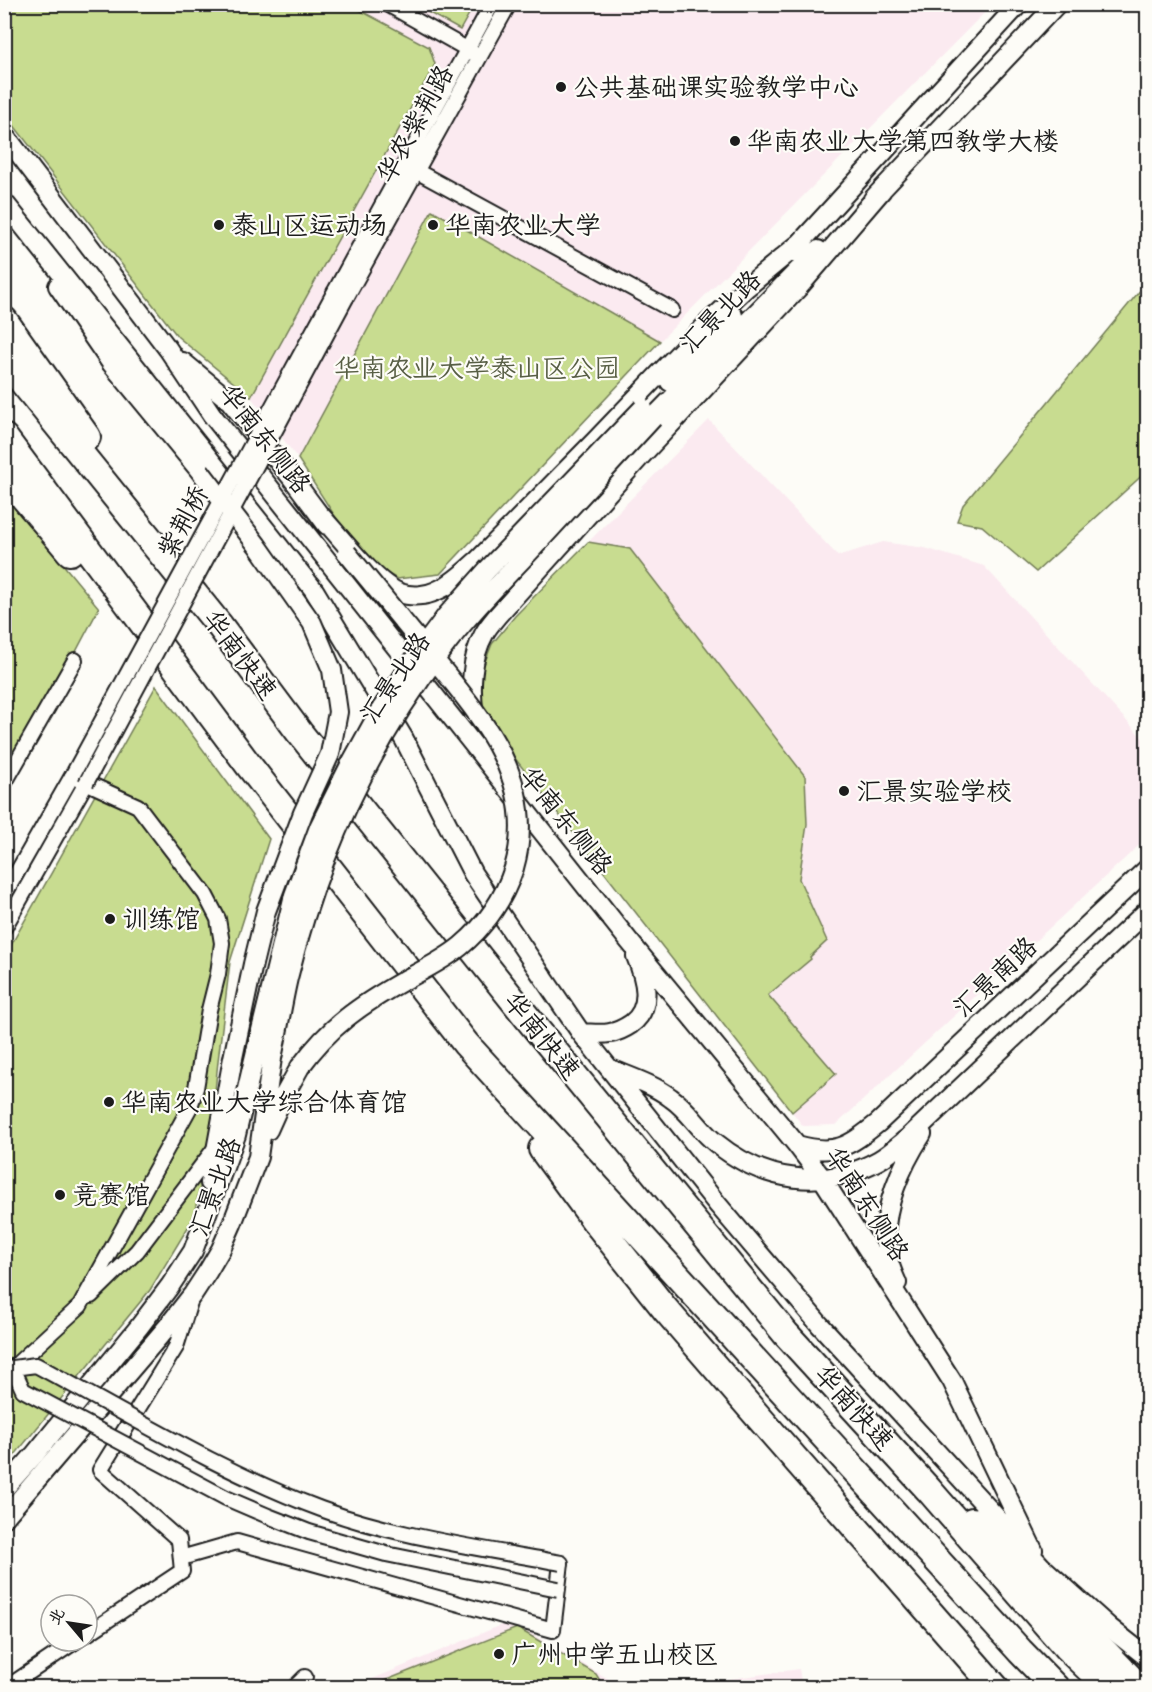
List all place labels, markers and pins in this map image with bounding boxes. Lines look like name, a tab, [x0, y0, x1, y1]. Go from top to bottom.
place label: 公共基础课实验教学中心	[573, 71, 859, 104]
marker: 公共基础课实验教学中心	[554, 80, 568, 94]
place label: 华南农业大学第四教学大楼	[747, 125, 1059, 158]
marker: 华南农业大学第四教学大楼	[728, 134, 742, 148]
place label: 泰山区运动场	[231, 209, 387, 242]
place label: 华南农业大学	[445, 209, 601, 242]
marker: 泰山区运动场	[212, 218, 226, 232]
marker: 华南农业大学	[426, 218, 440, 232]
place label: 汇景实验学校	[856, 775, 1012, 808]
marker: 汇景实验学校	[837, 784, 851, 798]
place label: 训练馆	[122, 903, 200, 936]
marker: 训练馆	[103, 912, 117, 926]
place label: 华南农业大学综合体育馆	[121, 1086, 407, 1119]
marker: 华南农业大学综合体育馆	[102, 1095, 116, 1109]
place label: 竞赛馆	[72, 1179, 150, 1212]
marker: 竞赛馆	[53, 1188, 67, 1202]
place label: 广州中学五山校区	[511, 1638, 719, 1671]
marker: 广州中学五山校区	[492, 1647, 506, 1661]

